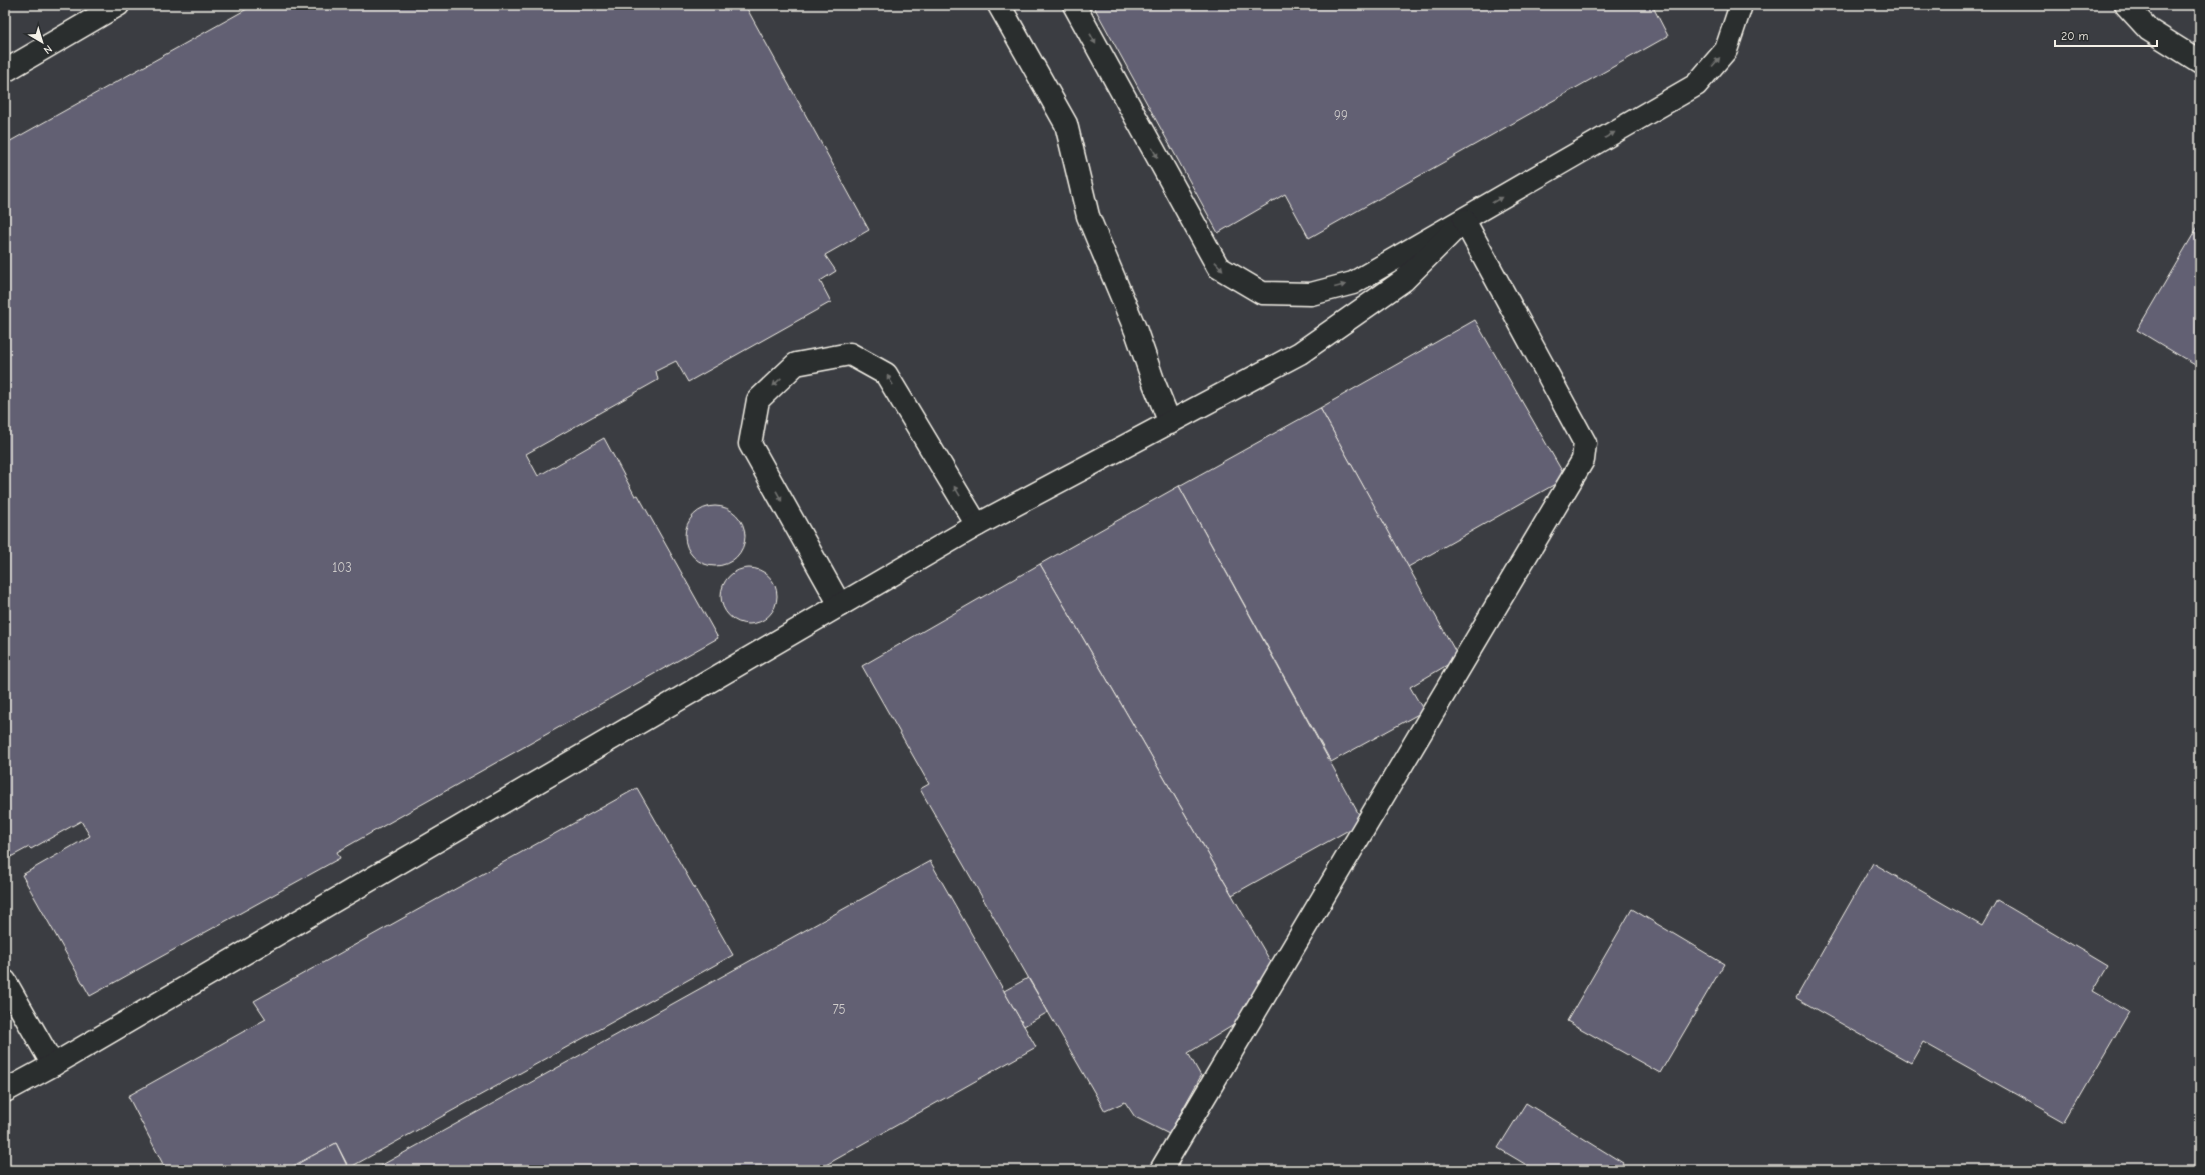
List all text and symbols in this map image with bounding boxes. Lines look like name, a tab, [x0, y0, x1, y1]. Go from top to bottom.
north arrow	[22, 22, 62, 62]
scale bar	[2055, 22, 2157, 48]
text: 20 m	[2061, 29, 2089, 43]
one-way arrow	[1089, 33, 1096, 45]
text: N	[41, 42, 55, 57]
one-way arrow	[1711, 56, 1720, 67]
house number: 99	[1334, 108, 1348, 123]
one-way arrow	[1604, 131, 1616, 138]
one-way arrow	[1152, 147, 1159, 159]
one-way arrow	[1491, 197, 1503, 204]
one-way arrow	[1215, 261, 1224, 271]
one-way arrow	[1334, 283, 1346, 289]
one-way arrow	[886, 375, 894, 385]
one-way arrow	[772, 377, 782, 387]
one-way arrow	[953, 485, 960, 497]
one-way arrow	[776, 490, 783, 501]
house number: 103	[332, 560, 352, 575]
house number: 75	[832, 1002, 846, 1017]

